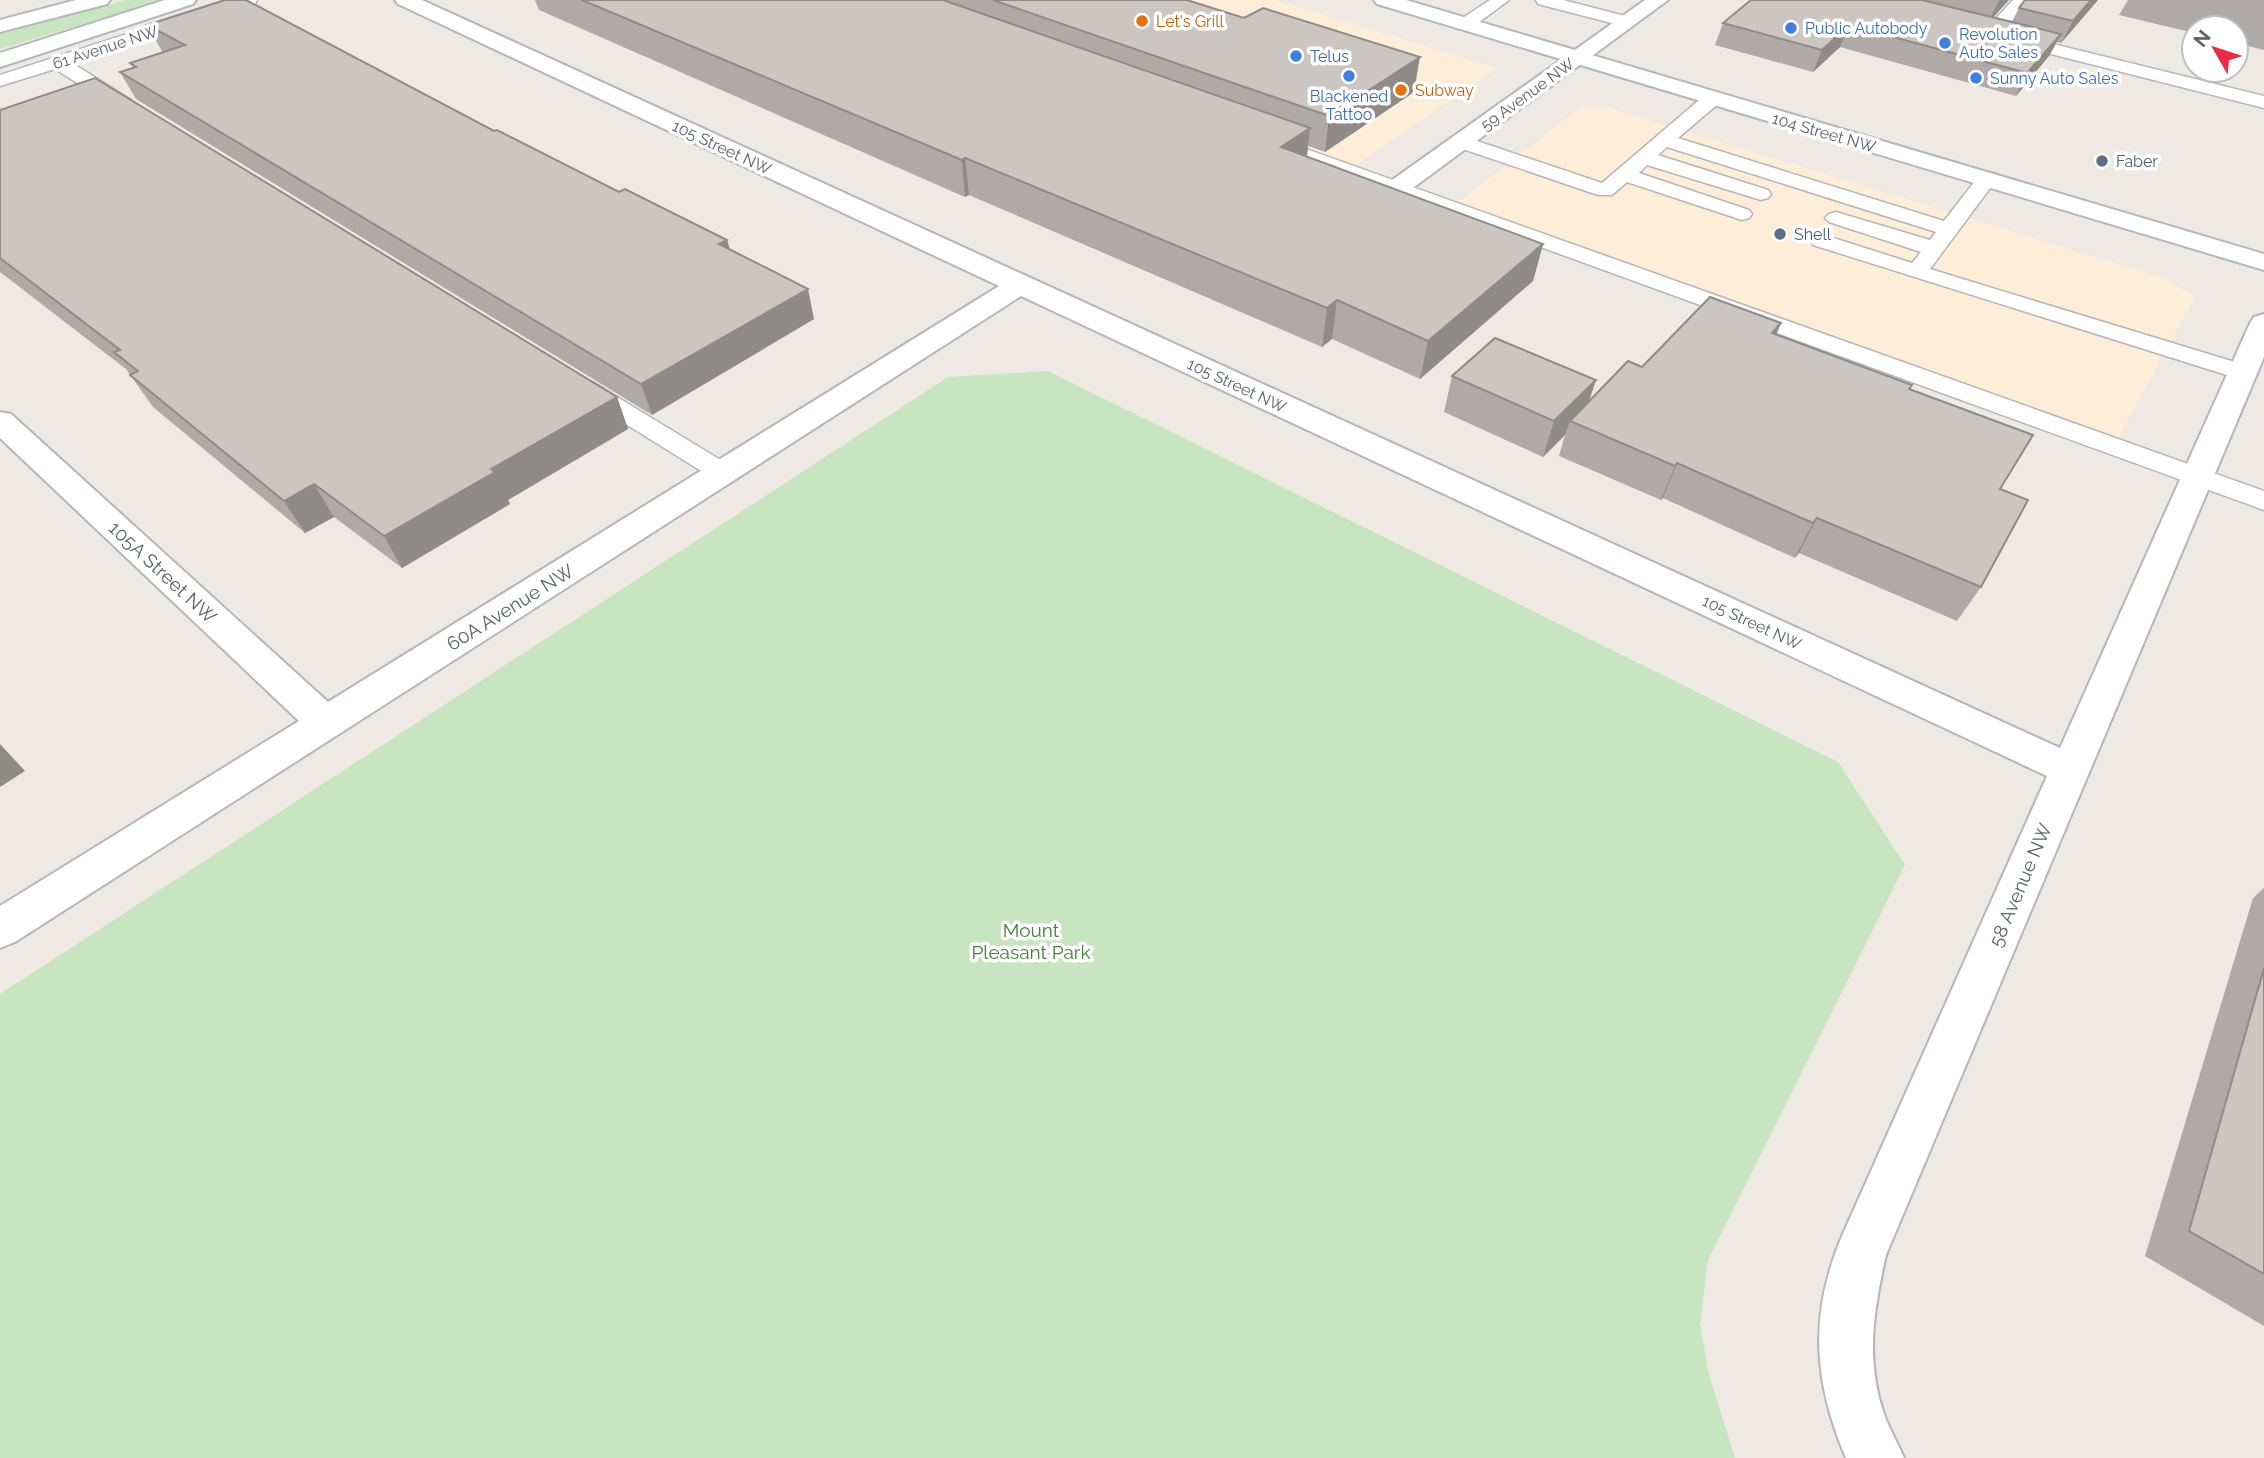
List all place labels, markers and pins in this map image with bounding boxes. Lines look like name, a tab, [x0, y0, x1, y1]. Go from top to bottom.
place label: Let's Grill	[1156, 12, 1225, 31]
marker: Let's Grill	[1134, 13, 1150, 29]
place label: Public Autobody	[1805, 19, 1928, 38]
marker: Public Autobody	[1783, 20, 1799, 36]
place label: Revolution Auto Sales	[1959, 25, 2038, 62]
marker: Revolution Auto Sales	[1937, 35, 1953, 51]
place label: Telus	[1310, 47, 1349, 66]
marker: Telus	[1288, 48, 1304, 64]
marker: Blackened Tattoo	[1341, 68, 1357, 84]
place label: Sunny Auto Sales	[1990, 69, 2119, 88]
marker: Sunny Auto Sales	[1968, 70, 1984, 86]
place label: Subway	[1415, 81, 1474, 100]
marker: Subway	[1393, 82, 1409, 98]
place label: Blackened Tattoo	[1310, 87, 1388, 124]
place label: Faber	[2116, 152, 2158, 171]
marker: Faber	[2094, 153, 2110, 169]
place label: Shell	[1794, 225, 1832, 244]
marker: Shell	[1772, 226, 1788, 242]

